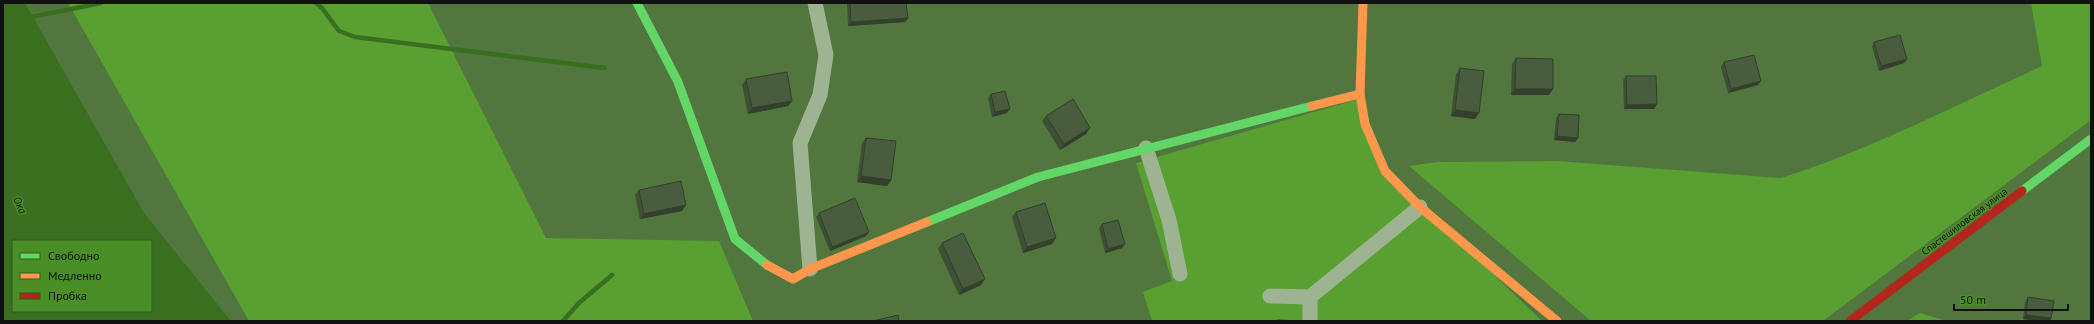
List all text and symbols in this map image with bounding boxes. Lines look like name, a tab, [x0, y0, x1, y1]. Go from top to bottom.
street label: Спастешиловская улица	[1919, 185, 2010, 258]
water label: Ока	[10, 194, 30, 216]
legend	[12, 240, 152, 312]
text: Свободно	[48, 248, 99, 263]
text: Медленно	[48, 268, 102, 283]
scale bar	[1954, 286, 2068, 312]
text: Пробка	[48, 288, 87, 303]
text: 50 m	[1960, 292, 1986, 307]

